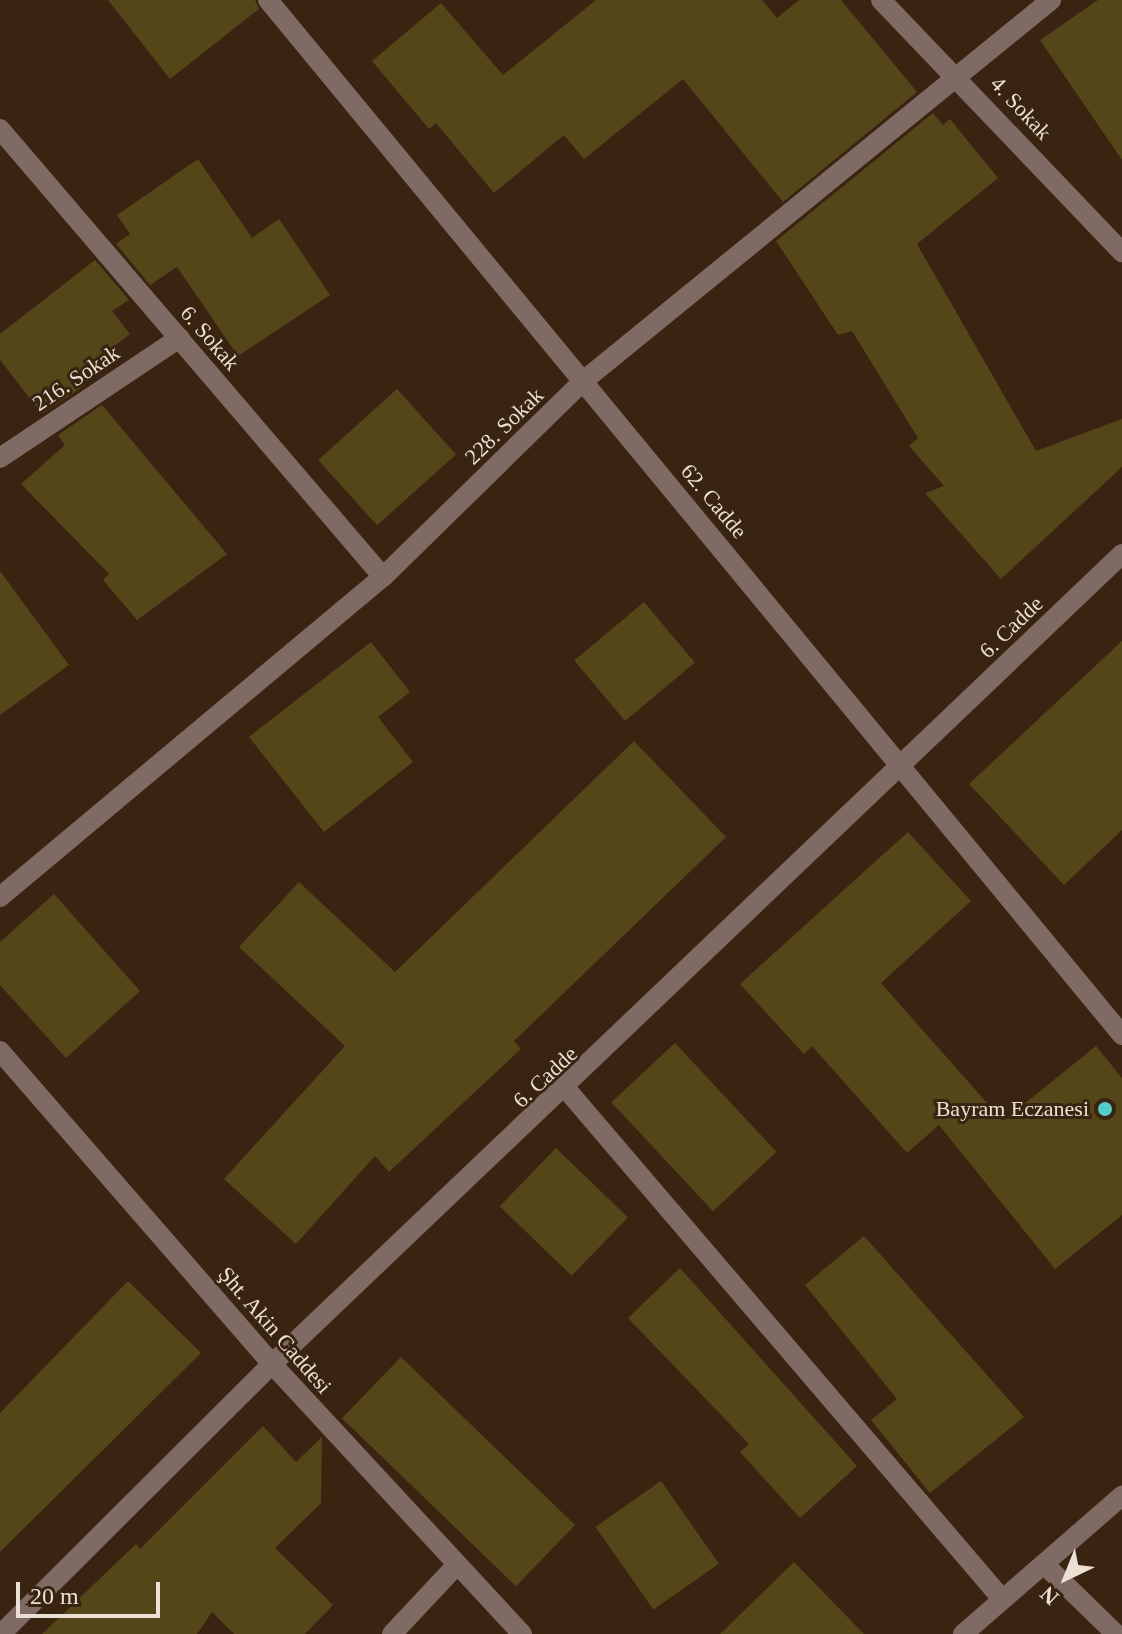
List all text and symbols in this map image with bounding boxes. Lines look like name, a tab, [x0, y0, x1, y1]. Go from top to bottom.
street label: 4. Sokak	[985, 71, 1057, 145]
street label: 6. Sokak	[175, 300, 245, 376]
street label: 216. Sokak	[28, 339, 124, 417]
street label: 228. Sokak	[459, 382, 549, 470]
street label: 62. Cadde	[675, 458, 753, 544]
street label: 6. Cadde	[974, 590, 1048, 664]
street label: 6. Cadde	[507, 1041, 583, 1113]
place label: Bayram Eczanesi	[936, 1096, 1089, 1122]
marker: Bayram Eczanesi	[1096, 1100, 1114, 1118]
street label: Şht. Akin Caddesi	[212, 1261, 338, 1399]
north arrow	[1026, 1538, 1106, 1618]
scale bar	[20, 1566, 164, 1616]
text: N	[1035, 1581, 1064, 1610]
text: 20 m	[30, 1583, 79, 1609]

